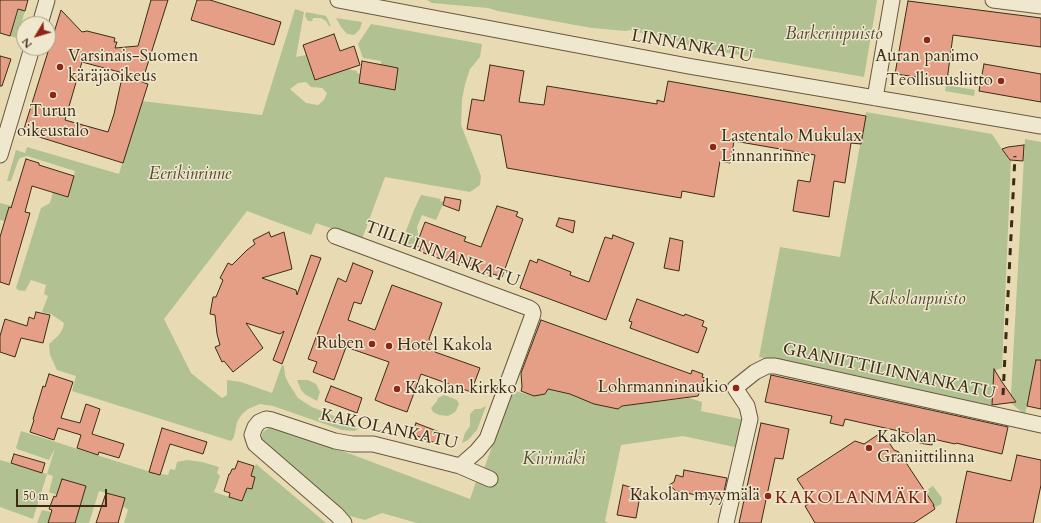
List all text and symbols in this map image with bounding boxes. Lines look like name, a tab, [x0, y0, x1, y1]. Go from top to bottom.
north arrow	[16, 16, 56, 56]
park label: Barkerinpuisto	[785, 25, 883, 45]
street label: LINNANKATU	[630, 26, 754, 68]
text: N	[18, 35, 36, 51]
marker: Auran panimo	[922, 35, 932, 45]
place label: Varsinais-Suomen käräjäoikeus	[68, 47, 198, 87]
place label: Auran panimo	[875, 47, 979, 67]
marker: Varsinais-Suomen käräjäoikeus	[55, 62, 65, 72]
place label: Teollisuusliitto	[886, 71, 993, 91]
marker: Teollisuusliitto	[996, 76, 1006, 86]
marker: Turun oikeustalo	[48, 90, 58, 100]
place label: Turun oikeustalo	[17, 102, 89, 142]
place label: Lastentalo Mukulax Linnanrinne	[721, 127, 862, 167]
marker: Lastentalo Mukulax Linnanrinne	[708, 142, 718, 152]
park label: Eerikinrinne	[149, 165, 231, 185]
street label: TIILILINNANKATU	[362, 218, 522, 292]
park label: Kakolanpuisto	[868, 290, 966, 310]
place label: Ruben	[316, 334, 364, 354]
place label: Hotel Kakola	[397, 336, 492, 356]
marker: Ruben	[367, 339, 377, 349]
street label: GRANIITTILINNANKATU	[781, 339, 997, 405]
marker: Hotel Kakola	[384, 341, 394, 351]
place label: Lohrmanninaukio	[598, 378, 728, 398]
place label: Kakolan kirkko	[405, 379, 517, 399]
marker: Lohrmanninaukio	[731, 383, 741, 393]
marker: Kakolan kirkko	[392, 384, 402, 394]
street label: KAKOLANKATU	[318, 405, 460, 455]
place label: Kakolan Graniittilinna	[877, 428, 975, 468]
marker: Kakolan Graniittilinna	[864, 443, 874, 453]
park label: Kivimäki	[523, 450, 585, 470]
scale bar	[18, 481, 109, 507]
place label: Kakolan myymälä	[630, 486, 760, 506]
text: 50 m	[23, 488, 49, 504]
district label: KAKOLANMÄKI	[775, 488, 929, 510]
marker: Kakolan myymälä	[763, 491, 773, 501]

